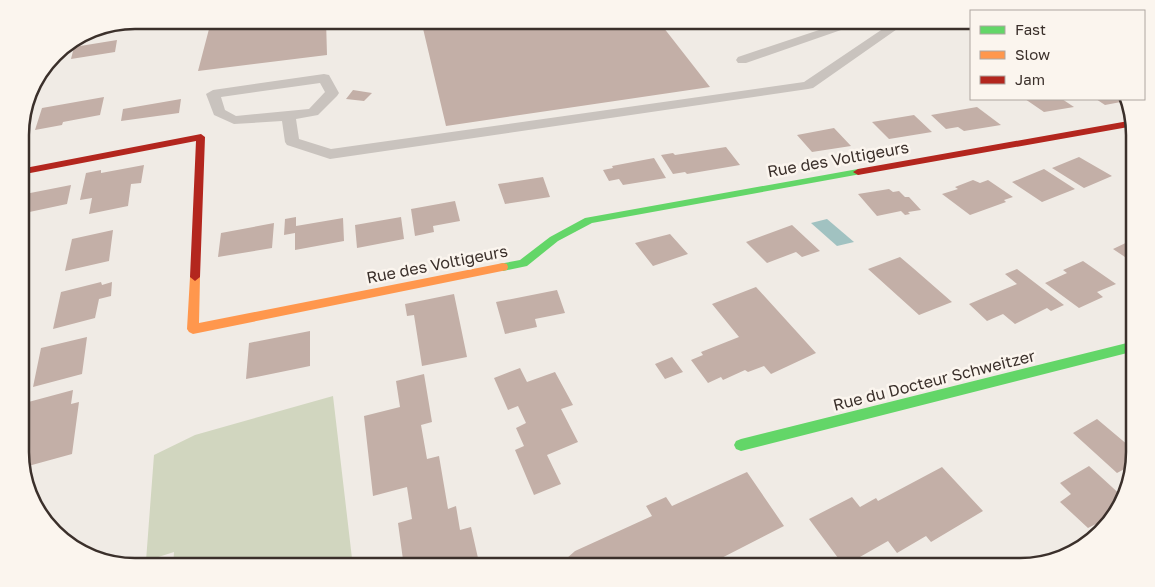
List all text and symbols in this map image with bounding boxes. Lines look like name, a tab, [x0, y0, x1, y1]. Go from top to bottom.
legend	[970, 10, 1145, 100]
text: Fast	[1015, 20, 1046, 38]
text: Slow	[1015, 45, 1050, 63]
text: Jam	[1015, 70, 1045, 88]
street label: Rue des Voltigeurs	[766, 137, 910, 181]
street label: Rue des Voltigeurs	[365, 240, 509, 288]
street label: Rue du Docteur Schweitzer	[831, 345, 1037, 415]

